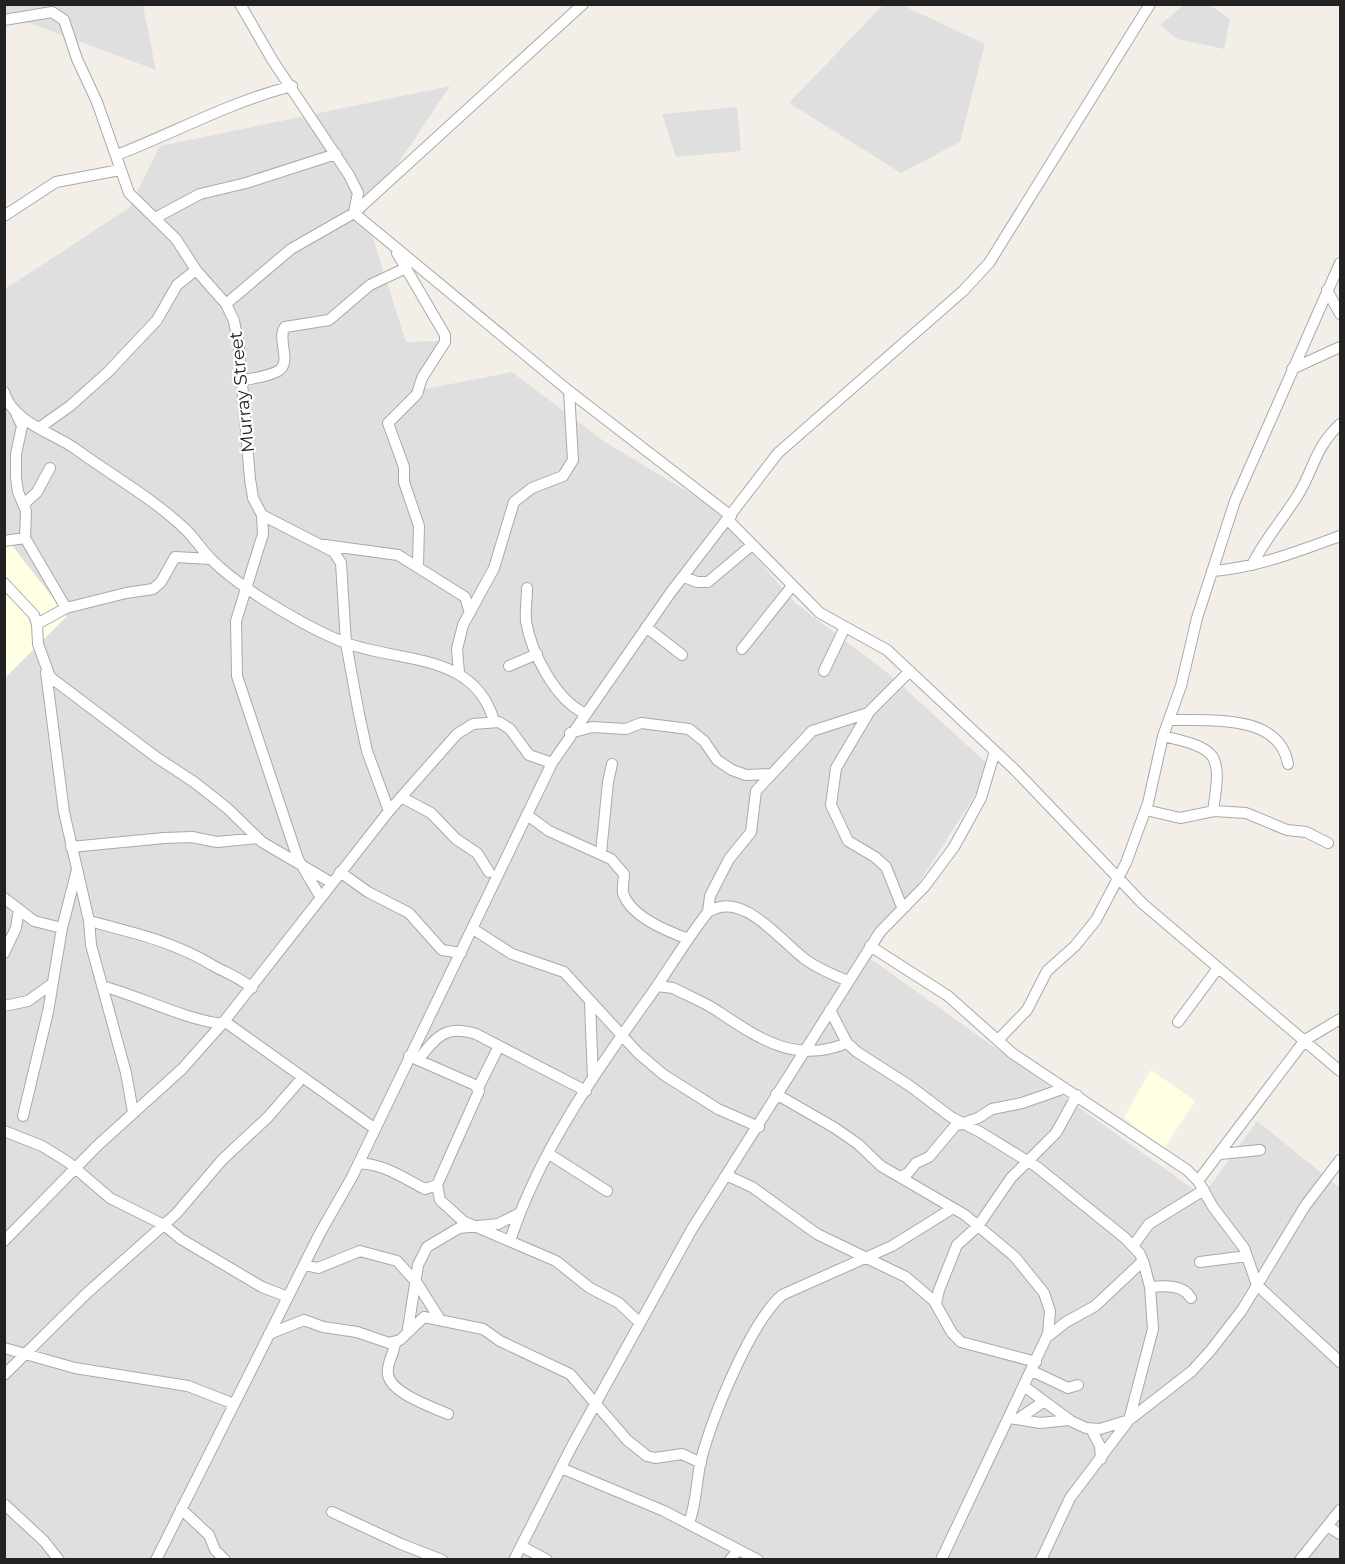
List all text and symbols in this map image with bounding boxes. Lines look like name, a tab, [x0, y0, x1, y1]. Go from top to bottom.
street label: Murray Street	[225, 330, 259, 454]

